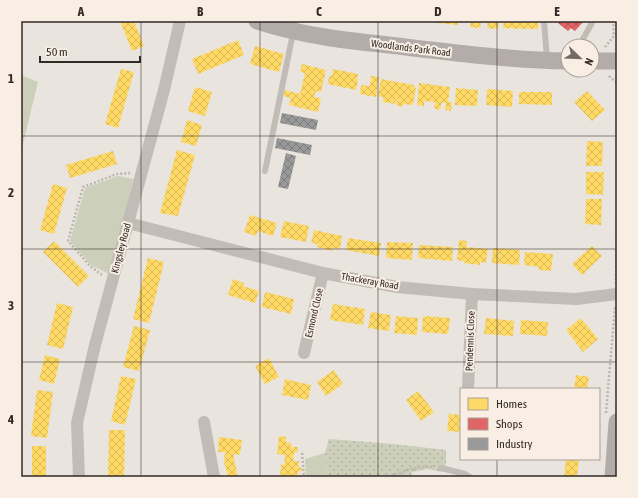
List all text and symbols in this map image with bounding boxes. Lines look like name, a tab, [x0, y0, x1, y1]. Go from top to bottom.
text: A	[77, 4, 85, 19]
text: B	[197, 4, 204, 19]
text: C	[316, 4, 322, 19]
text: D	[434, 4, 442, 19]
text: E	[554, 4, 560, 19]
scale bar	[40, 38, 140, 64]
street label: Woodlands Park Road	[371, 38, 452, 58]
north arrow	[560, 38, 600, 78]
text: 50 m	[46, 45, 68, 59]
text: N	[582, 57, 596, 67]
text: 1	[8, 71, 14, 86]
text: 2	[8, 185, 14, 200]
street label: Kingsley Road	[109, 221, 133, 274]
street label: Thackeray Road	[340, 271, 400, 292]
street label: Esmond Close	[303, 287, 325, 339]
text: 3	[8, 298, 14, 313]
street label: Pendennis Close	[463, 310, 477, 371]
legend	[460, 388, 600, 460]
text: Homes	[496, 397, 527, 411]
text: 4	[7, 412, 14, 427]
text: Shops	[496, 417, 522, 431]
text: Industry	[496, 437, 533, 451]

